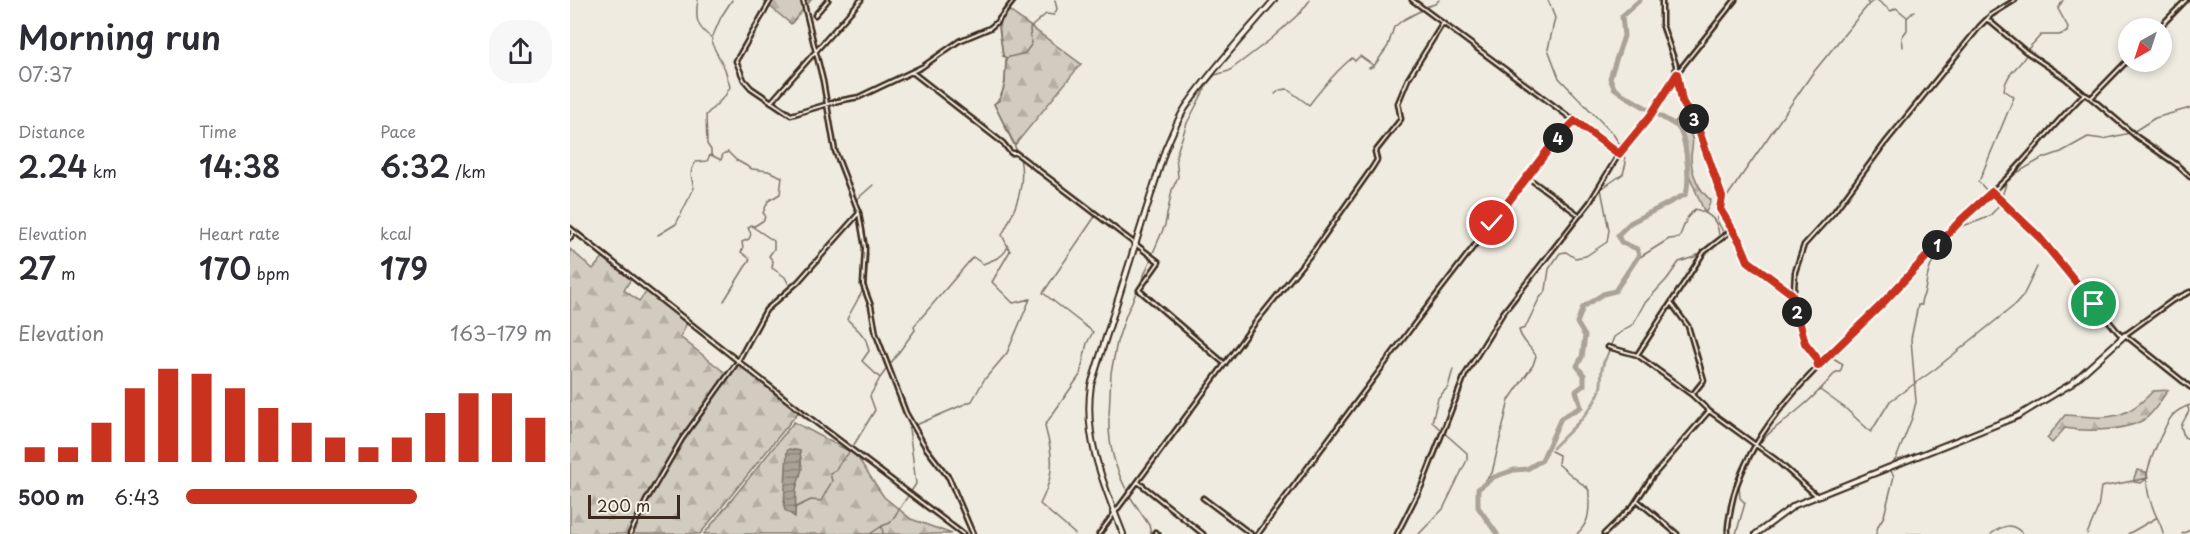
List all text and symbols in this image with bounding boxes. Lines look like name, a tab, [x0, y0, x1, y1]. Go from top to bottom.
text: Morning run	[18, 11, 221, 61]
north arrow	[2118, 18, 2172, 72]
map controls	[2118, 18, 2172, 72]
button: share	[489, 20, 552, 83]
text: 07:37	[18, 59, 72, 89]
pin: 3	[1679, 104, 1709, 134]
text: 3	[1689, 107, 1699, 131]
text: Distance	[18, 119, 85, 143]
text: Time	[199, 119, 237, 143]
text: Pace	[380, 119, 416, 143]
pin: 4	[1543, 123, 1573, 153]
text: 4	[1553, 126, 1563, 150]
text: 2.24	[18, 143, 88, 188]
text: 14:38	[199, 143, 281, 188]
text: 6:32	[380, 143, 450, 188]
text: km	[88, 159, 117, 183]
text: /km	[450, 159, 486, 183]
pin	[1466, 197, 1517, 248]
icon: check	[1475, 206, 1508, 239]
text: Elevation	[18, 221, 87, 245]
text: Heart rate	[199, 221, 280, 245]
text: kcal	[380, 221, 412, 245]
pin: 1	[1922, 230, 1952, 260]
text: 1	[1933, 233, 1941, 257]
text: 27	[18, 245, 56, 290]
text: 170	[199, 245, 251, 290]
text: 179	[380, 245, 428, 290]
text: m	[56, 261, 76, 285]
text: bpm	[251, 261, 290, 285]
pin	[2068, 278, 2119, 329]
icon: arrive	[2077, 287, 2110, 320]
pin: 2	[1782, 297, 1812, 327]
text: 2	[1791, 300, 1803, 324]
text: Elevation	[18, 318, 104, 348]
text: 163–179 m	[450, 318, 552, 348]
text: 500 m	[18, 482, 85, 512]
text: 6:43	[114, 482, 160, 512]
scale bar	[588, 492, 680, 520]
text: 200 m	[597, 493, 650, 517]

